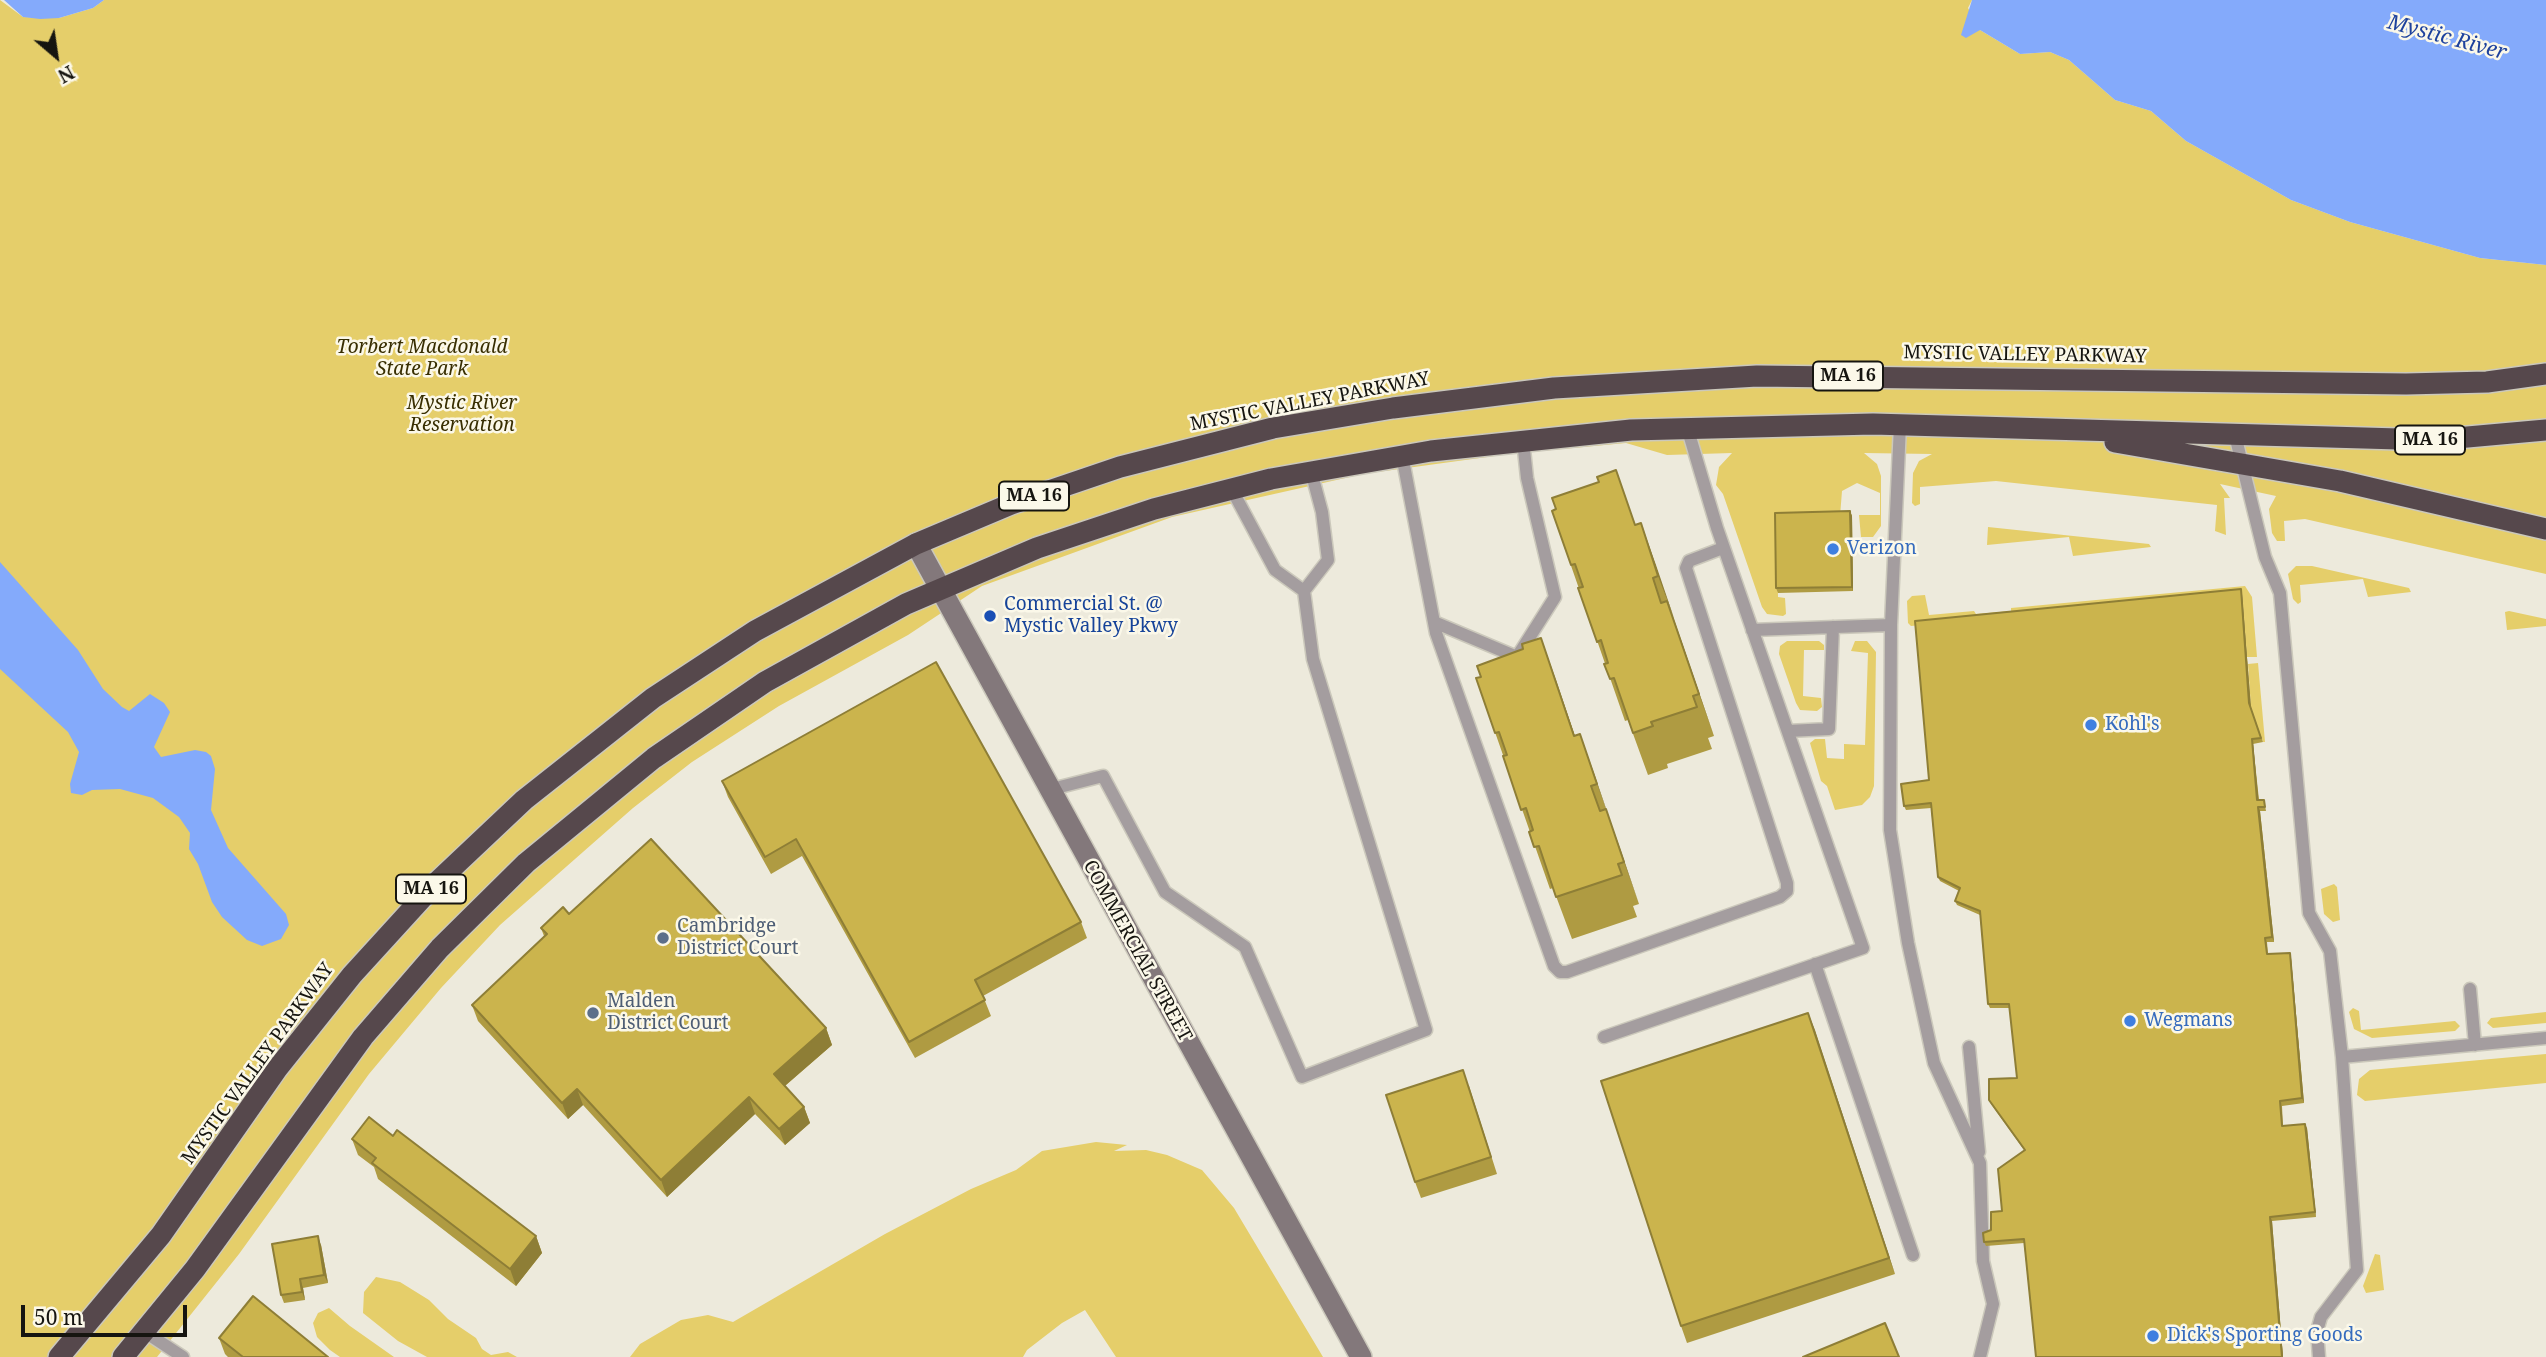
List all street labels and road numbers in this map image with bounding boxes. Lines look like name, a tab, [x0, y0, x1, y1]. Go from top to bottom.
street label: MYSTIC VALLEY PARKWAY	[1903, 341, 2147, 369]
road number: MA 16	[1813, 362, 1883, 390]
street label: MYSTIC VALLEY PARKWAY	[1188, 368, 1432, 436]
road number: MA 16	[2395, 426, 2465, 454]
road number: MA 16	[999, 482, 1069, 510]
street label: COMMERCIAL STREET	[1078, 856, 1196, 1046]
road number: MA 16	[396, 874, 466, 904]
street label: MYSTIC VALLEY PARKWAY	[177, 959, 339, 1169]

